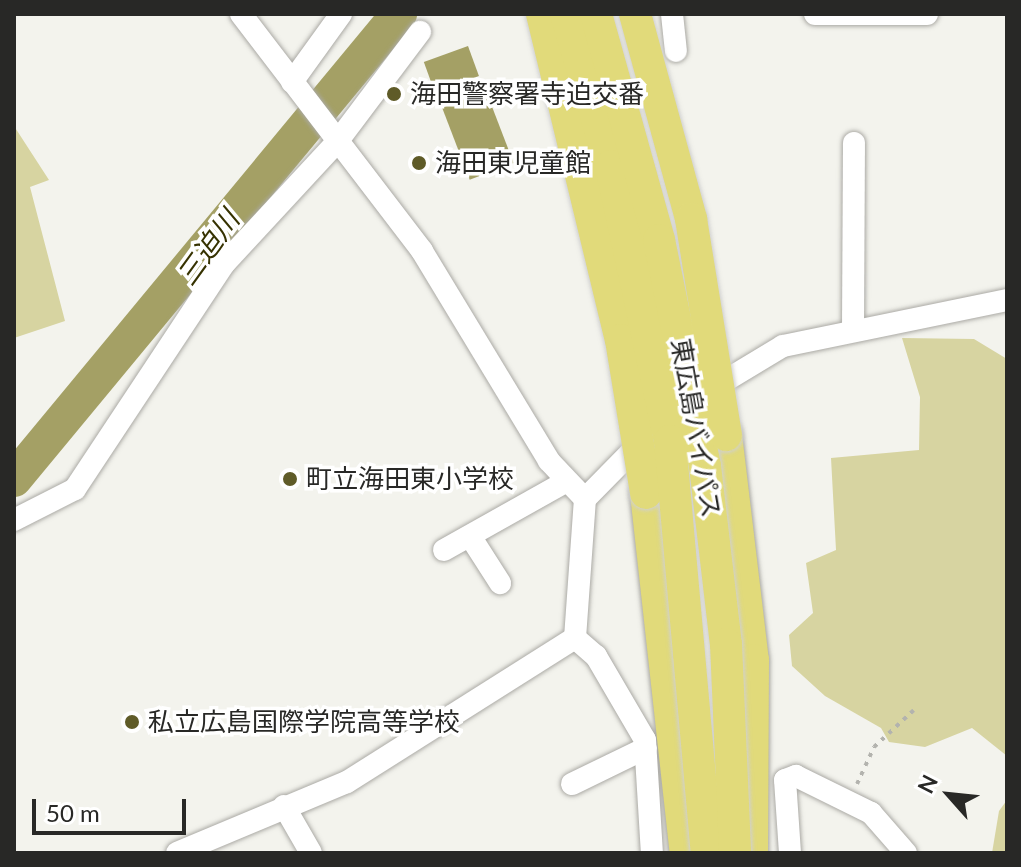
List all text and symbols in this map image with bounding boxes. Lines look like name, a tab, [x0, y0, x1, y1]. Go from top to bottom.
place label: 海田警察署寺迫交番	[410, 78, 644, 110]
marker: 海田警察署寺迫交番	[385, 85, 403, 103]
place label: 海田東児童館	[435, 147, 591, 179]
marker: 海田東児童館	[410, 154, 428, 172]
water label: 三迫川	[169, 203, 245, 291]
street label: 東広島バイパス	[665, 336, 727, 520]
place label: 町立海田東小学校	[306, 463, 514, 495]
marker: 町立海田東小学校	[281, 470, 299, 488]
place label: 私立広島国際学院高等学校	[148, 706, 460, 738]
marker: 私立広島国際学院高等学校	[123, 713, 141, 731]
north arrow	[909, 755, 989, 835]
text: N	[911, 770, 943, 798]
scale bar	[36, 783, 190, 833]
text: 50 m	[46, 798, 100, 827]

